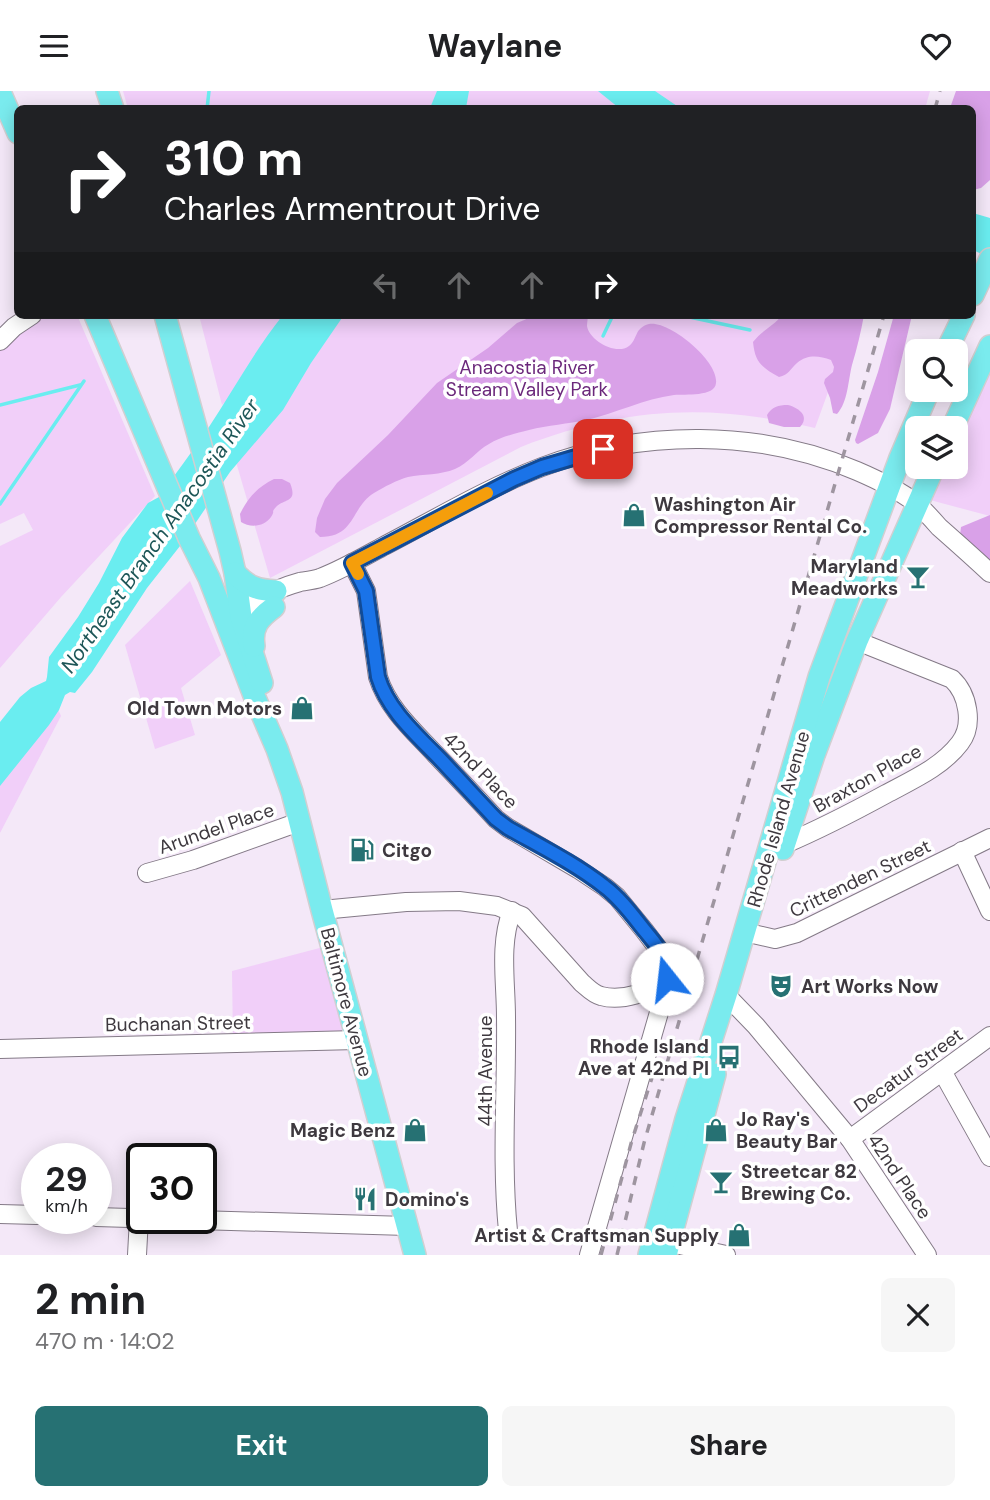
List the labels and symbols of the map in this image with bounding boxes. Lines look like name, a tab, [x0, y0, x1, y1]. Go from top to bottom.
park label: Anacostia River Stream Valley Park	[446, 355, 609, 402]
water label: Northeast Branch Anacostia River	[54, 392, 266, 679]
pin	[573, 419, 633, 479]
place label: Washington Air Compressor Rental Co.	[654, 492, 867, 539]
shop icon: Washington Air Compressor Rental Co.	[620, 501, 648, 529]
place label: Maryland Meadworks	[791, 554, 898, 601]
bar icon: Maryland Meadworks	[904, 563, 932, 591]
shop icon: Old Town Motors	[288, 694, 316, 722]
place label: Old Town Motors	[127, 696, 282, 721]
street label: 42nd Place	[438, 727, 524, 814]
street label: Rhode Island Avenue	[741, 728, 816, 910]
street label: Braxton Place	[809, 738, 926, 818]
street label: Arundel Place	[155, 797, 277, 860]
street label: Crittenden Street	[786, 833, 935, 923]
fuel station icon: Citgo	[348, 836, 376, 864]
place label: Citgo	[382, 838, 432, 863]
street label: Baltimore Avenue	[315, 925, 378, 1079]
position arrow	[630, 942, 704, 1016]
theatre icon: Art Works Now	[767, 972, 795, 1000]
place label: Art Works Now	[801, 974, 939, 999]
street label: Buchanan Street	[105, 1010, 251, 1037]
street label: 44th Avenue	[473, 1015, 498, 1127]
street label: Decatur Street	[849, 1022, 968, 1118]
place label: Rhode Island Ave at 42nd Pl	[578, 1034, 709, 1081]
bus stop icon: Rhode Island Ave at 42nd Pl	[715, 1043, 743, 1071]
place label: Jo Ray's Beauty Bar	[736, 1107, 838, 1154]
shop icon: Magic Benz	[401, 1116, 429, 1144]
shop icon: Jo Ray's Beauty Bar	[702, 1116, 730, 1144]
place label: Magic Benz	[290, 1118, 395, 1143]
street label: 42nd Place	[862, 1129, 937, 1224]
speed limit sign: 30	[126, 1143, 217, 1234]
place label: Streetcar 82 Brewing Co.	[741, 1159, 857, 1206]
bar icon: Streetcar 82 Brewing Co.	[707, 1168, 735, 1196]
restaurant icon: Domino's	[351, 1185, 379, 1213]
place label: Domino's	[385, 1187, 469, 1212]
shop icon: Artist & Craftsman Supply	[725, 1221, 753, 1249]
place label: Artist & Craftsman Supply	[474, 1223, 720, 1248]

